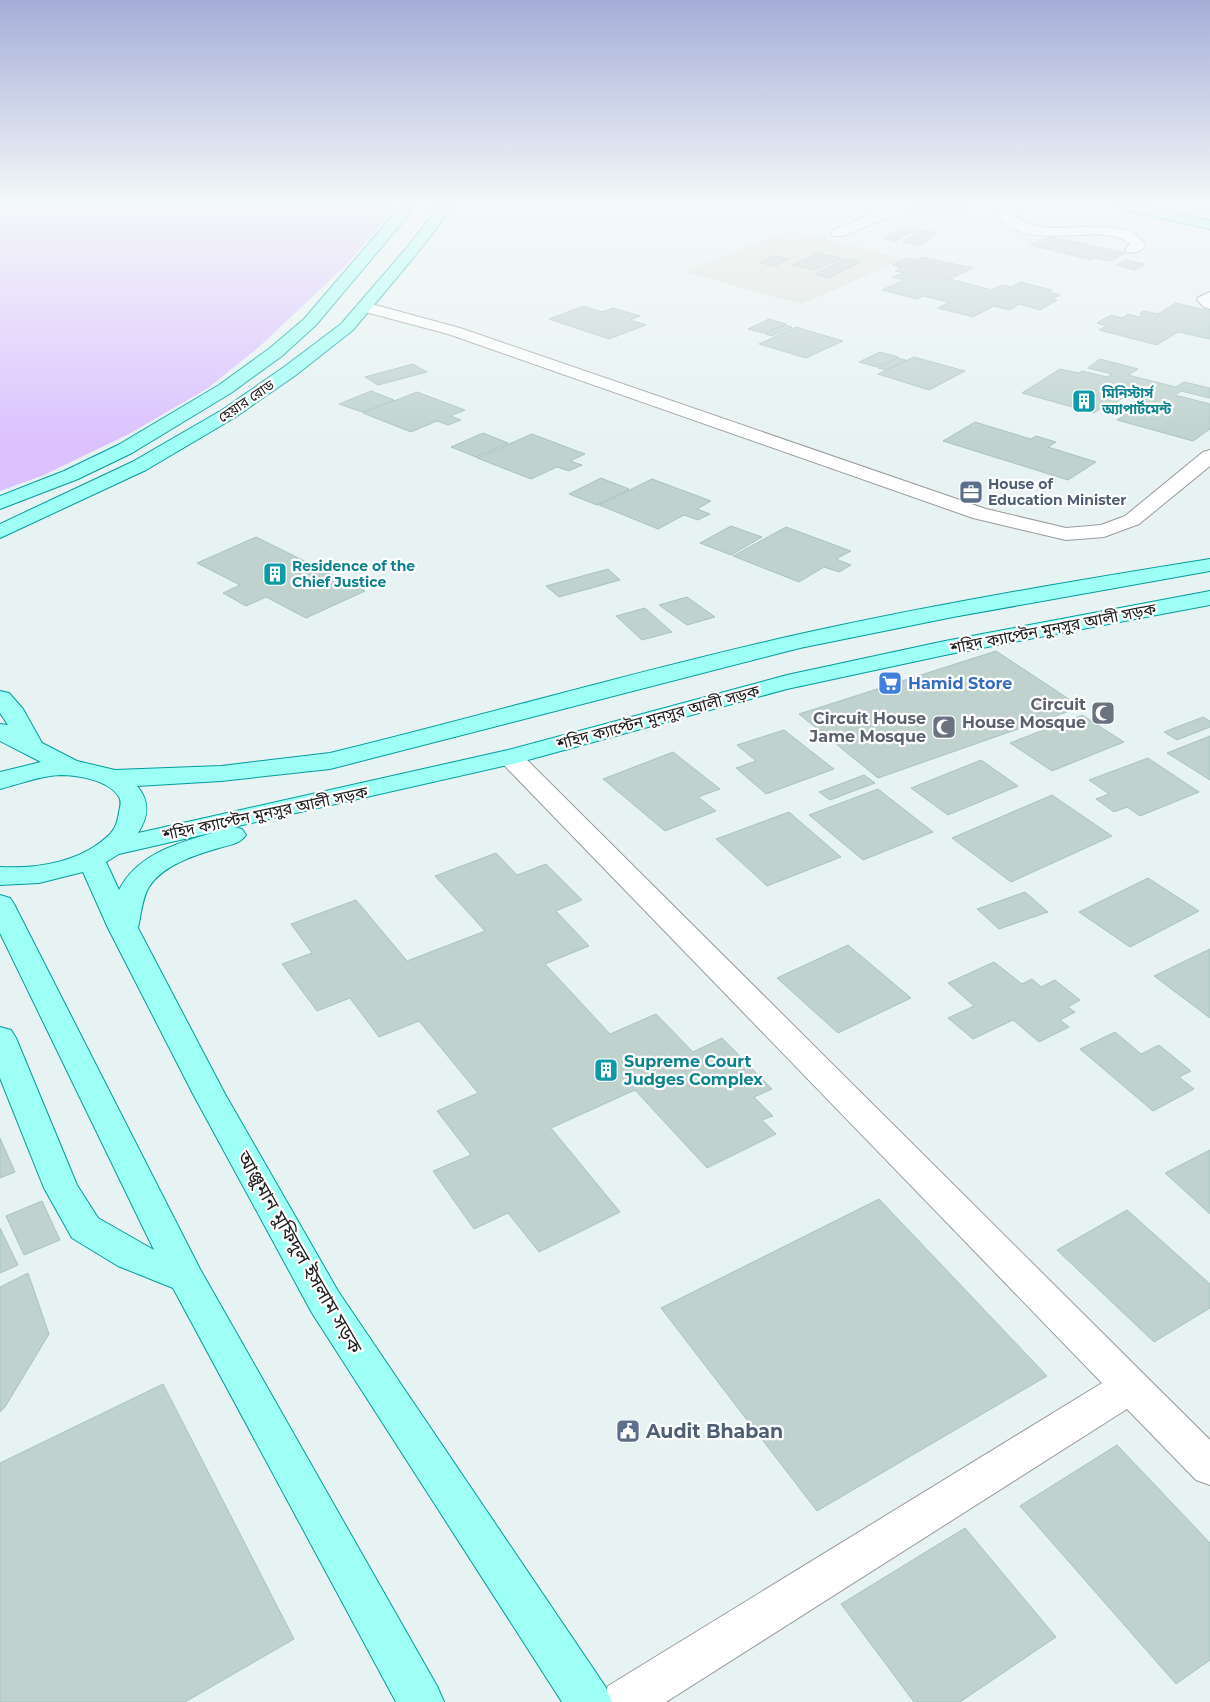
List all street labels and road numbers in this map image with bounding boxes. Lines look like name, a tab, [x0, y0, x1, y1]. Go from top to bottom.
street label: হেয়ার রোড	[214, 375, 278, 426]
street label: শহিদ ক্যাপ্টেন মুনসুর আলী সড়ক	[948, 599, 1159, 658]
street label: শহিদ ক্যাপ্টেন মুনসুর আলী সড়ক	[554, 681, 763, 754]
street label: শহিদ ক্যাপ্টেন মুনসুর আলী সড়ক	[160, 782, 370, 845]
street label: আঞ্জুমান মুফিদুল ইসলাম সড়ক	[232, 1146, 367, 1358]

